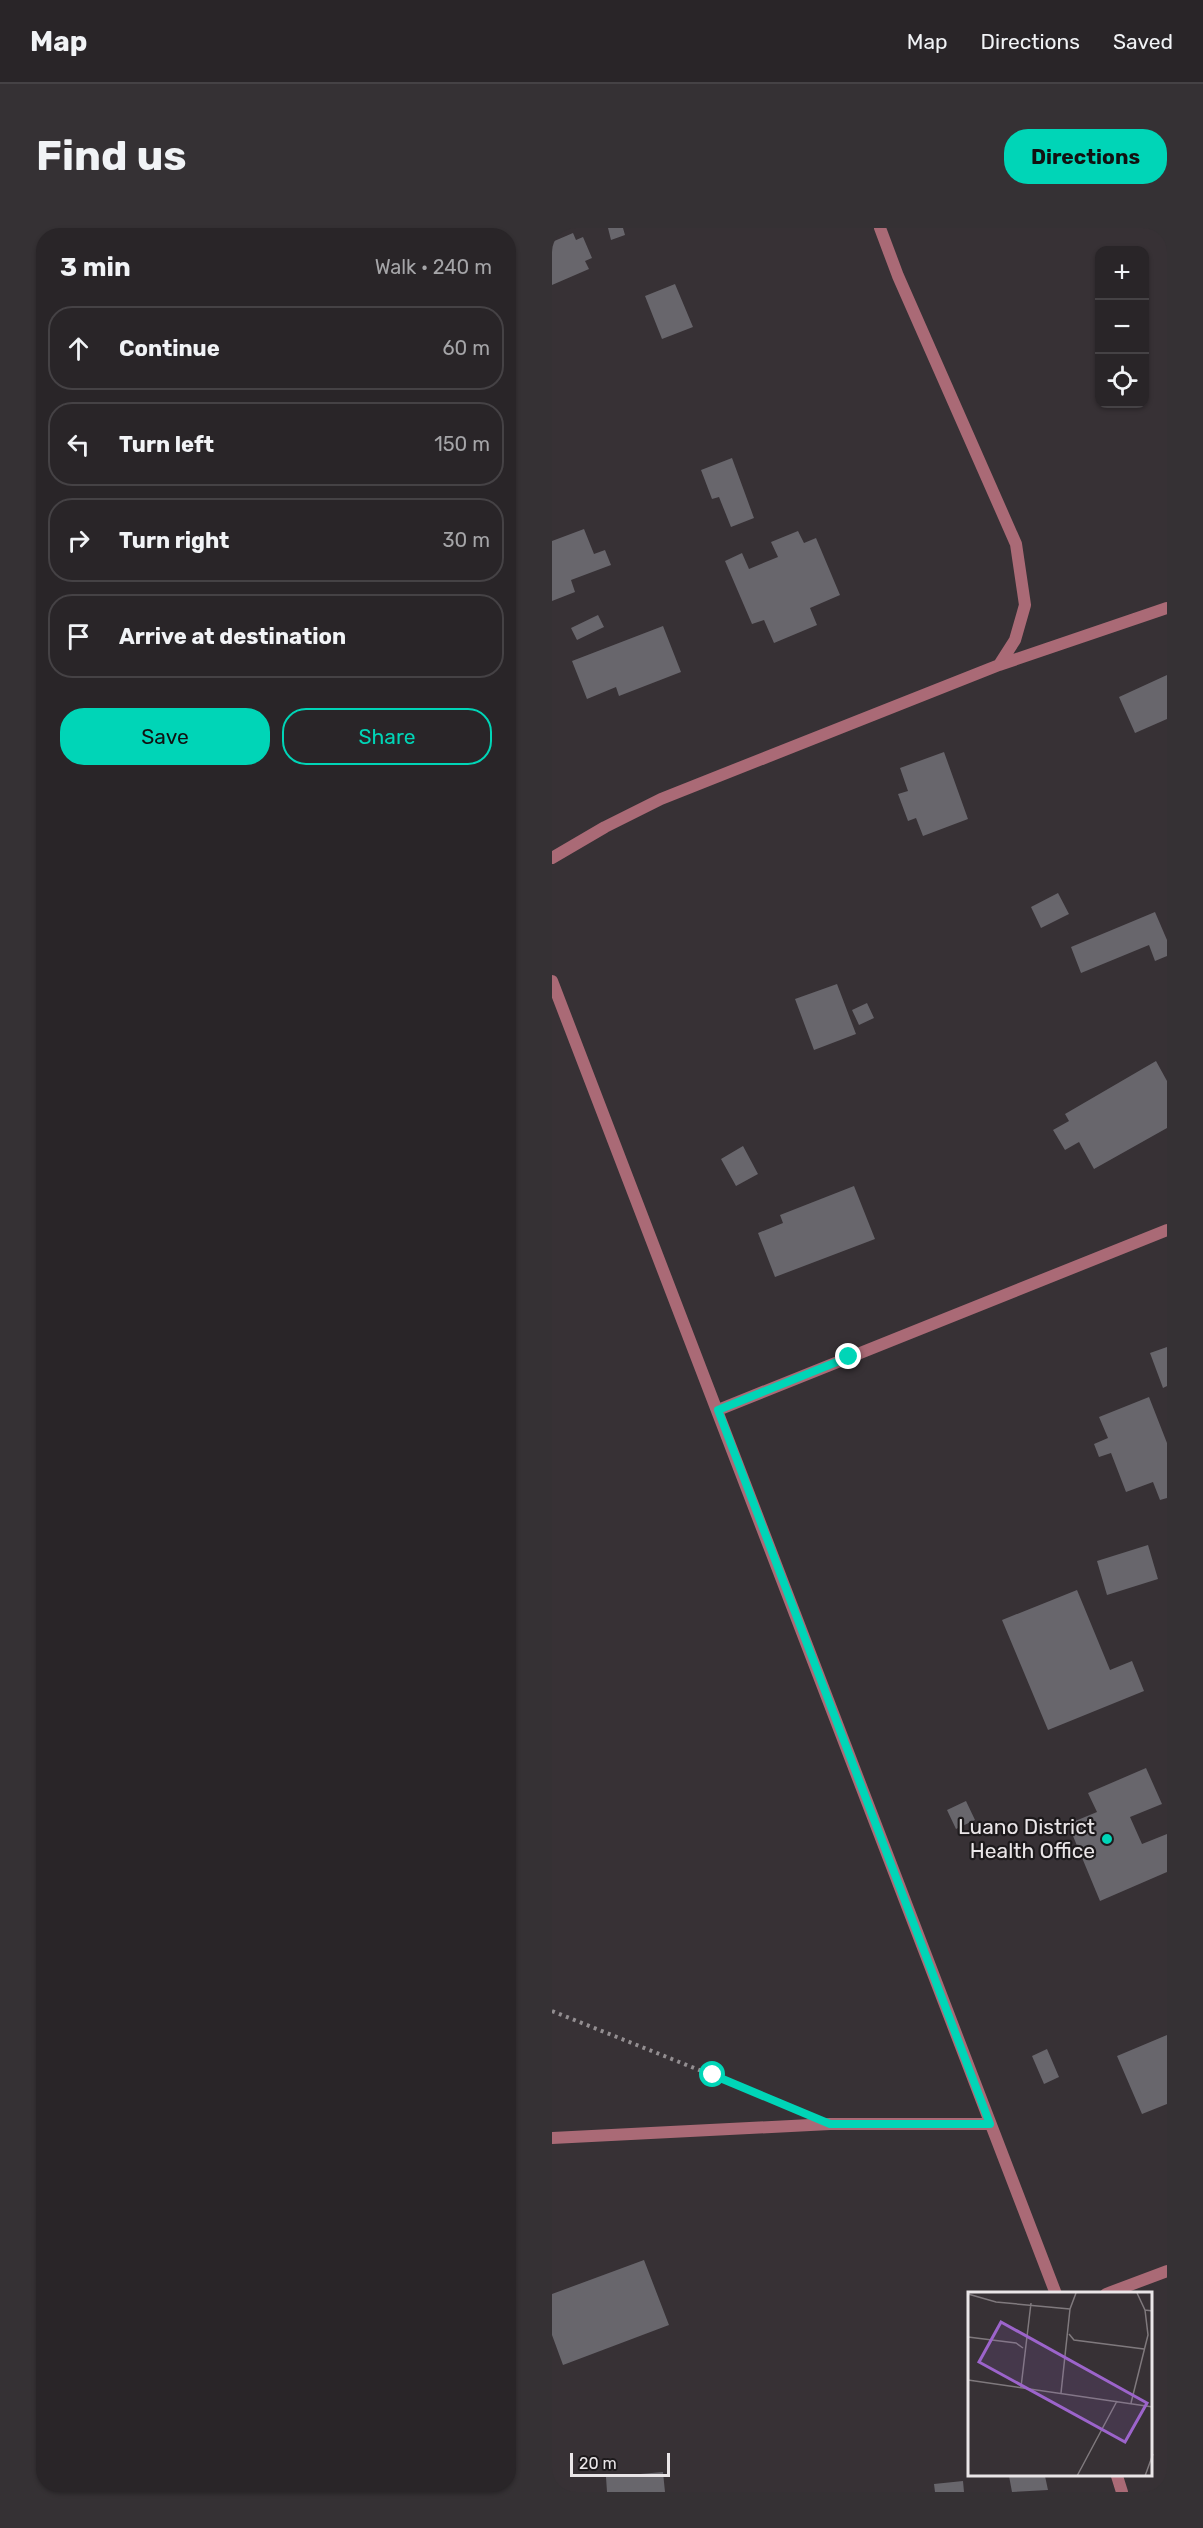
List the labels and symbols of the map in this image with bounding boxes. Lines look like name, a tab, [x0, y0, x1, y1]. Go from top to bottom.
route end	[835, 1343, 861, 1369]
place label: Luano District Health Office	[958, 1814, 1095, 1863]
marker: Luano District Health Office	[1100, 1832, 1114, 1846]
route start	[699, 2061, 725, 2087]
inset map	[968, 2292, 1152, 2477]
scale bar	[570, 2450, 670, 2478]

